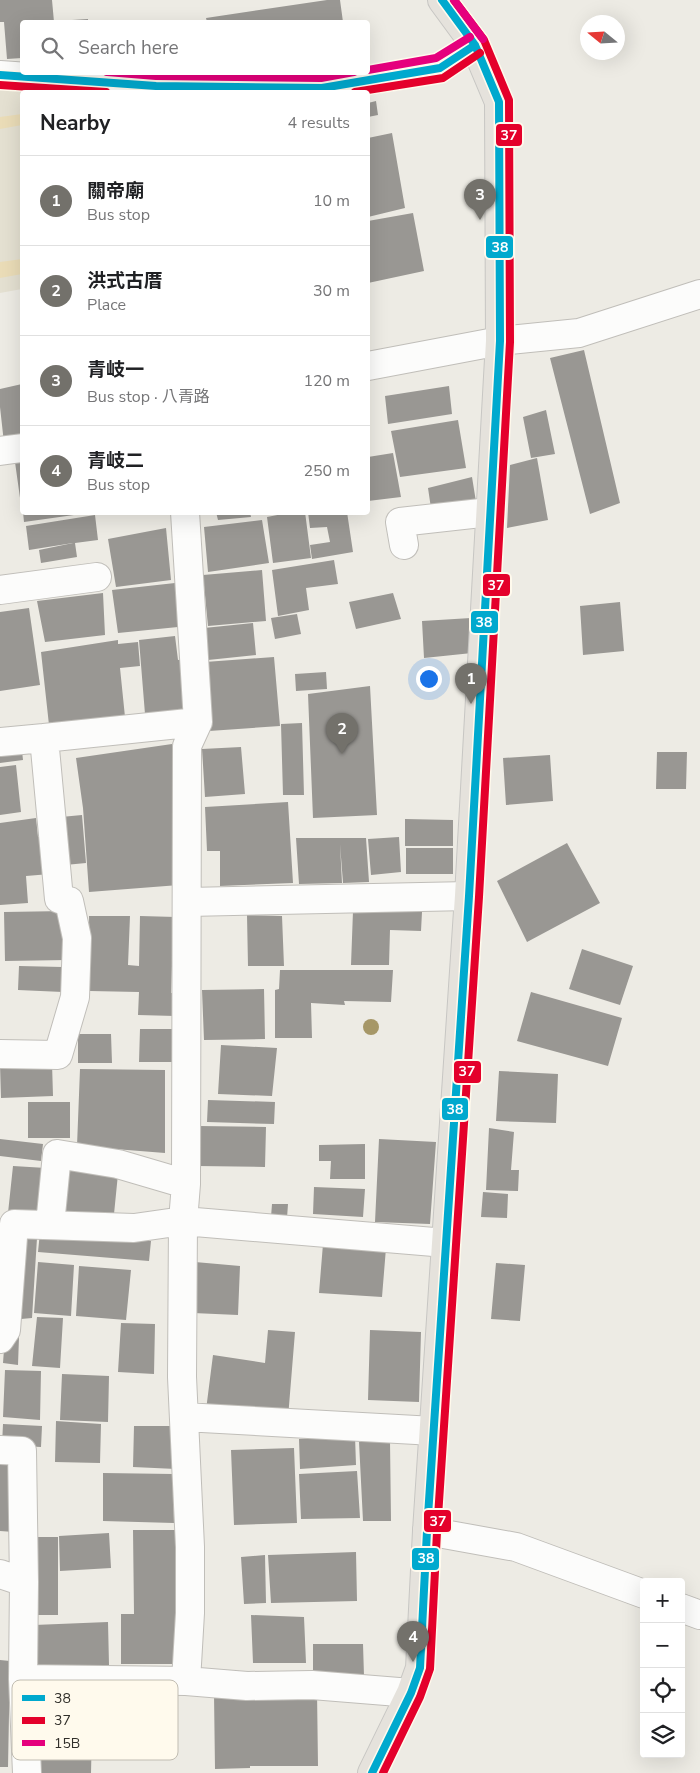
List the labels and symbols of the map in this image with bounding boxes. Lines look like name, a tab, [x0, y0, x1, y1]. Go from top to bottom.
north arrow	[580, 15, 625, 60]
line badge: 37	[495, 123, 523, 147]
text: 37	[501, 126, 517, 145]
pin: 3	[464, 179, 496, 220]
line badge: 38	[485, 235, 514, 259]
text: 38	[492, 238, 508, 257]
line badge: 37	[482, 573, 511, 597]
text: 37	[488, 576, 504, 595]
line badge: 38	[470, 610, 499, 634]
text: 38	[476, 613, 492, 632]
pin: 1	[455, 663, 487, 704]
your location	[416, 666, 442, 692]
pin: 2	[326, 713, 358, 754]
line badge: 37	[453, 1060, 482, 1084]
text: 37	[459, 1062, 475, 1081]
line badge: 38	[441, 1097, 469, 1121]
text: 38	[447, 1100, 463, 1119]
line badge: 37	[423, 1509, 452, 1533]
text: 37	[430, 1512, 446, 1531]
line badge: 38	[411, 1547, 440, 1571]
text: 38	[418, 1549, 434, 1568]
pin: 4	[397, 1621, 429, 1662]
legend	[12, 1680, 178, 1760]
text: 38	[54, 1689, 71, 1708]
text: 37	[54, 1711, 71, 1730]
text: 15B	[54, 1734, 80, 1753]

